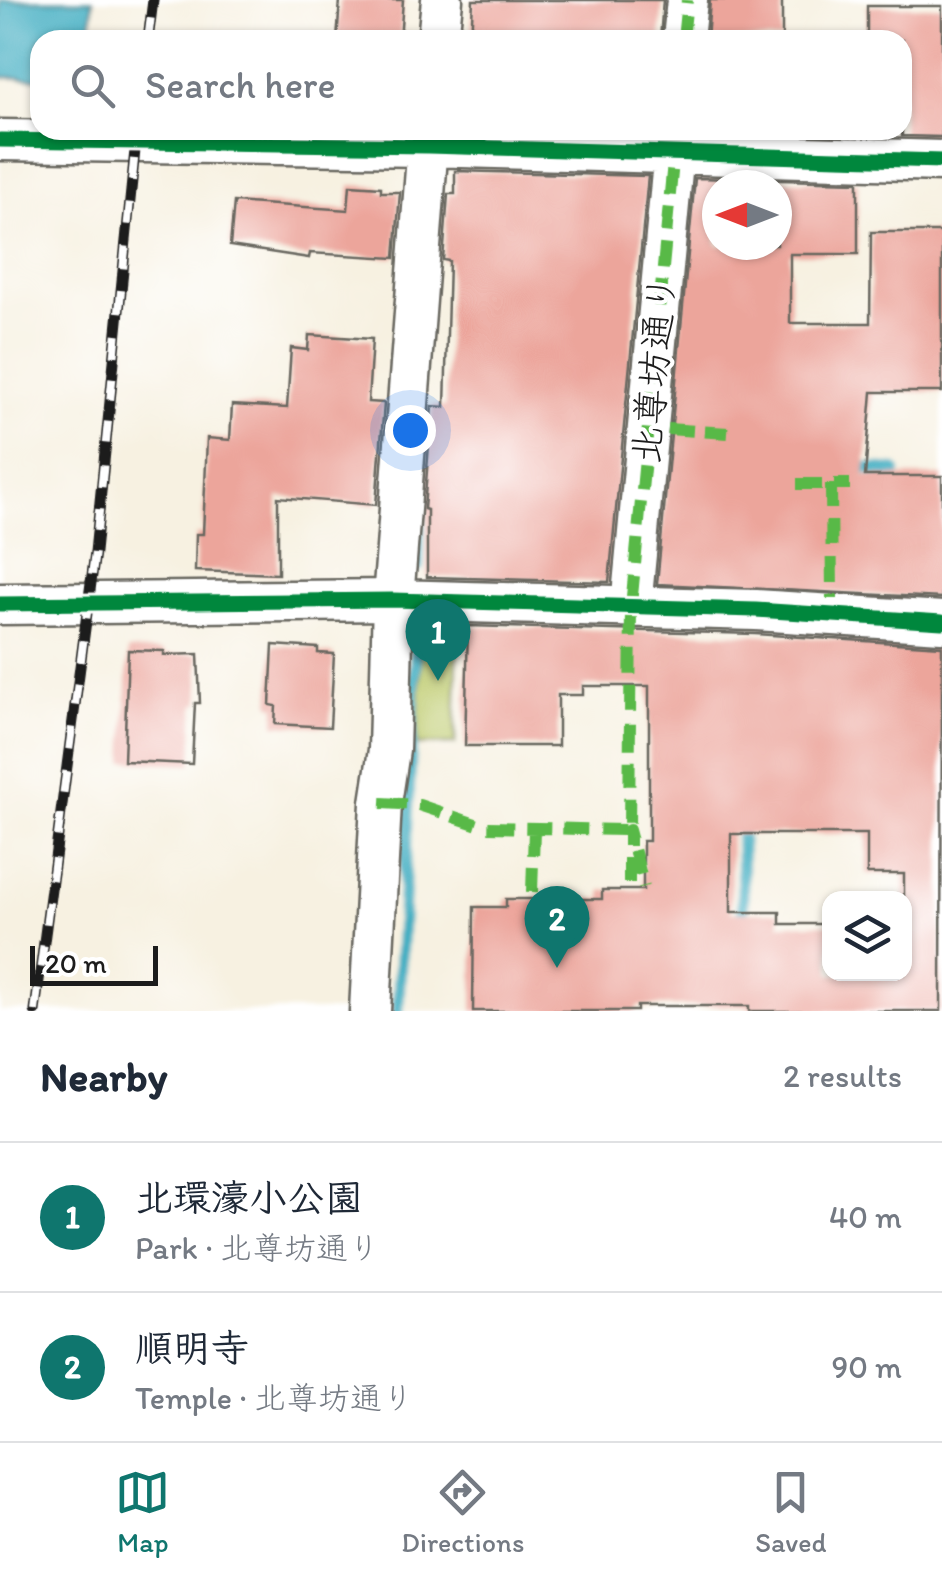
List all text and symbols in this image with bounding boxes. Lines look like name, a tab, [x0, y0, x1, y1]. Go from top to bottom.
search box	[30, 30, 912, 140]
icon: search	[65, 58, 120, 113]
text: Search here	[145, 62, 336, 108]
north arrow	[702, 170, 792, 260]
street label: 北尊坊通り	[623, 272, 685, 466]
your location	[385, 405, 436, 456]
pin: 1	[406, 598, 470, 681]
pin: 2	[524, 886, 590, 968]
map controls	[822, 891, 912, 981]
button: layers	[822, 891, 912, 981]
scale bar	[30, 941, 158, 986]
text: 20 m	[45, 946, 107, 980]
text: Nearby	[40, 1051, 167, 1102]
text: 2 results	[783, 1057, 902, 1095]
text: 北環濠小公園	[135, 1175, 363, 1221]
text: 1	[65, 1198, 80, 1236]
text: 40 m	[829, 1198, 902, 1236]
text: Park · 北尊坊通り	[135, 1229, 380, 1267]
text: 順明寺	[135, 1325, 249, 1371]
text: 2	[64, 1348, 81, 1386]
text: 90 m	[831, 1348, 902, 1386]
text: Temple · 北尊坊通り	[135, 1379, 414, 1417]
tab: Map	[115, 1465, 170, 1559]
tab: Directions	[401, 1465, 524, 1559]
tab: Saved	[755, 1465, 827, 1559]

